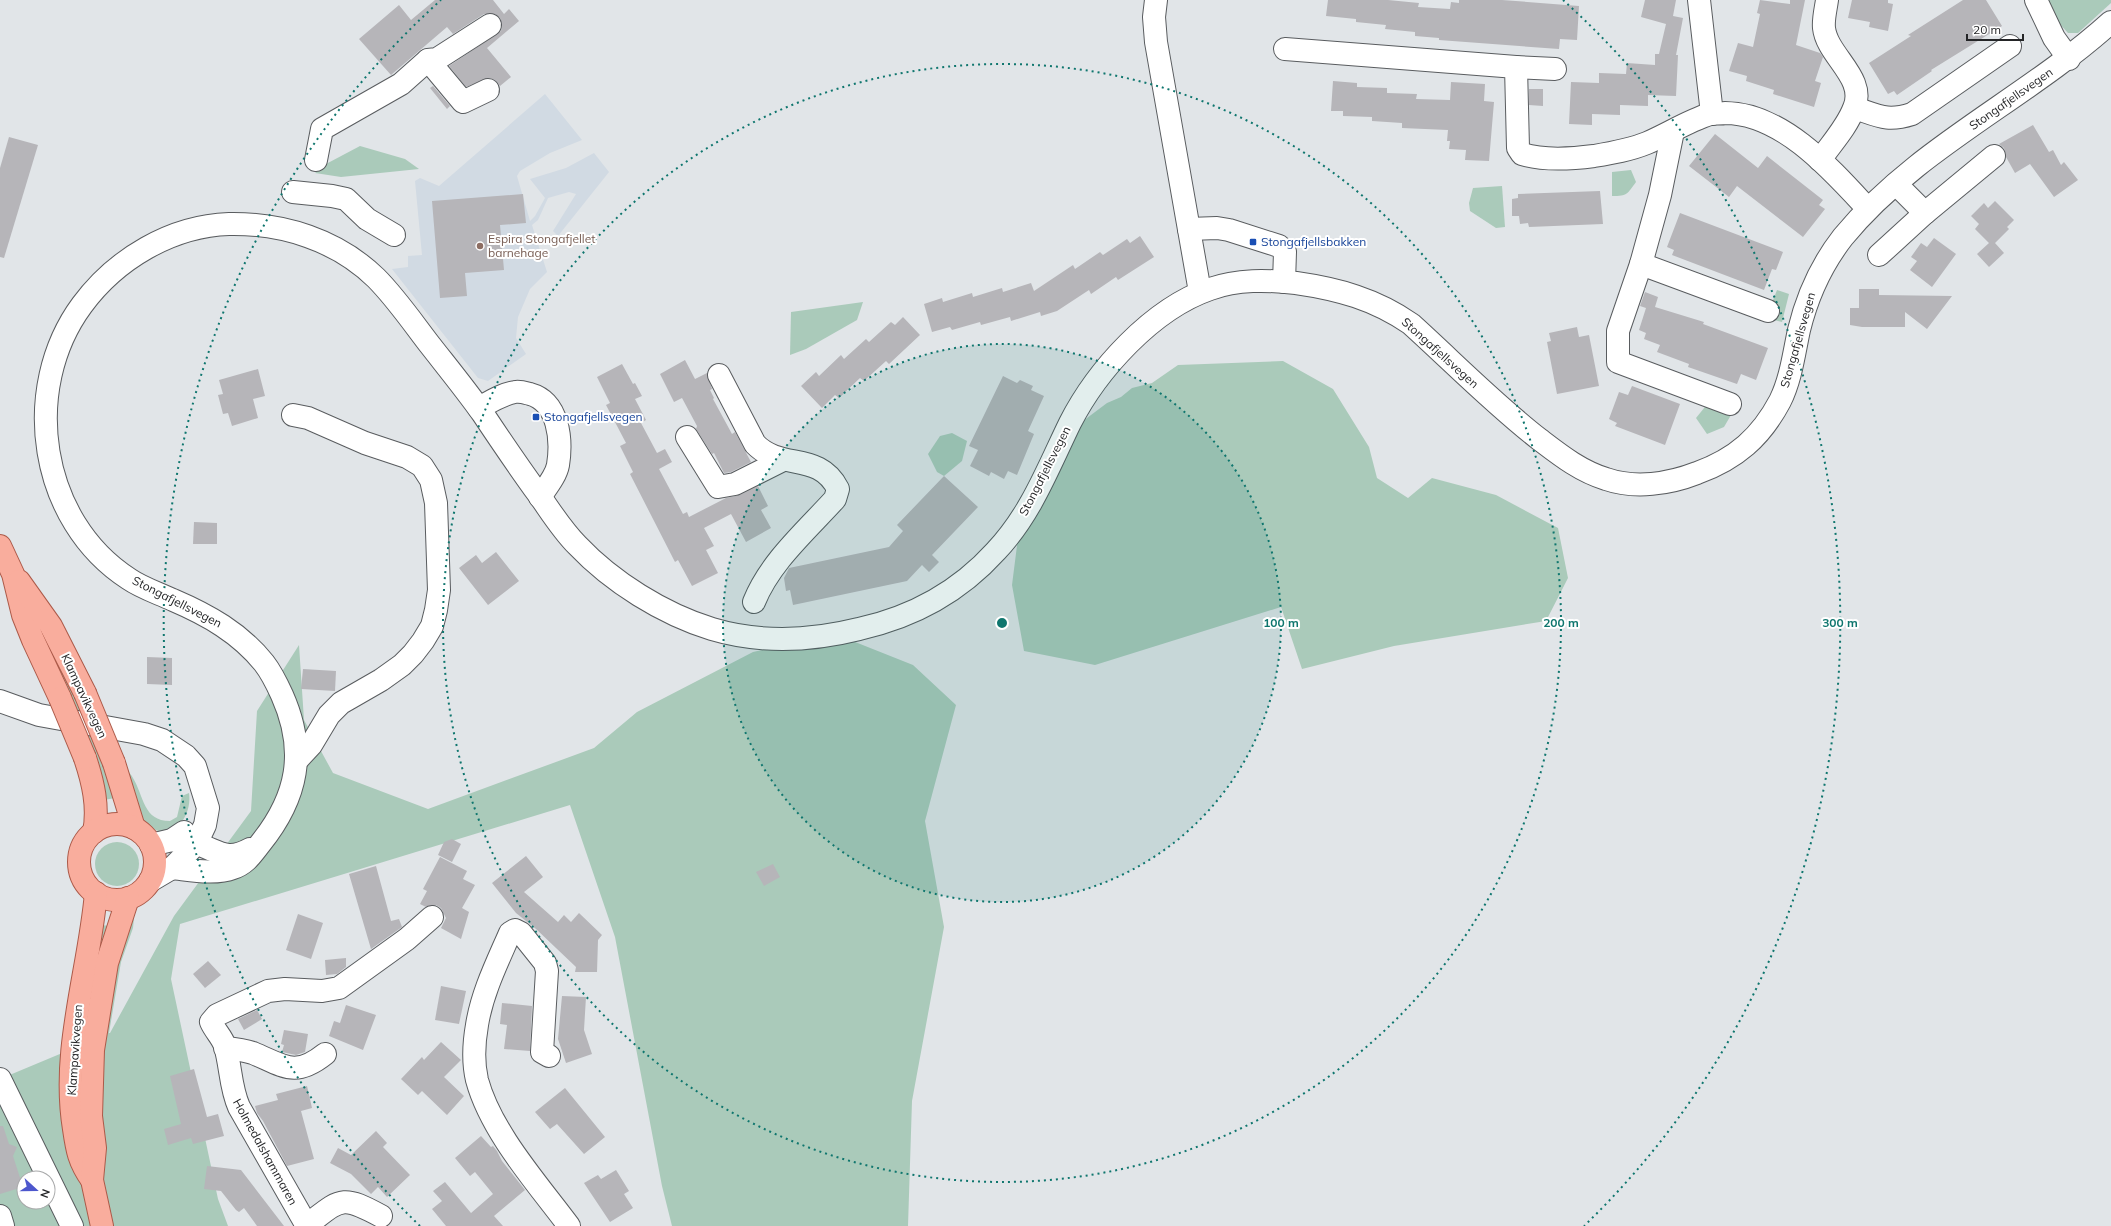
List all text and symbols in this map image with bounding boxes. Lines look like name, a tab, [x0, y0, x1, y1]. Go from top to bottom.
scale bar	[1967, 16, 2023, 42]
text: 20 m	[1973, 22, 2001, 37]
street label: Stongafjellsvegen	[1966, 64, 2055, 133]
place label: Espira Stongafjellet barnehage	[488, 231, 595, 260]
place label: Stongafjellsbakken	[1261, 234, 1366, 249]
marker: Stongafjellsbakken	[1248, 237, 1258, 247]
marker: Espira Stongafjellet barnehage	[475, 241, 485, 251]
street label: Stongafjellsvegen	[1777, 290, 1818, 389]
street label: Stongafjellsvegen	[1399, 314, 1482, 391]
place label: Stongafjellsvegen	[544, 409, 643, 424]
marker: Stongafjellsvegen	[531, 412, 541, 422]
street label: Stongafjellsvegen	[1016, 423, 1074, 518]
street label: Stongafjellsvegen	[130, 573, 225, 631]
text: 100 m	[1263, 615, 1299, 630]
text: 200 m	[1543, 615, 1579, 630]
text: 300 m	[1822, 615, 1858, 630]
centre of rings	[995, 616, 1009, 630]
street label: Klampavikvegen	[58, 651, 111, 740]
street label: Klampavikvegen	[64, 1004, 85, 1096]
street label: Holmedalshammaren	[230, 1096, 301, 1208]
north arrow	[16, 1170, 56, 1210]
text: N	[37, 1187, 53, 1200]

